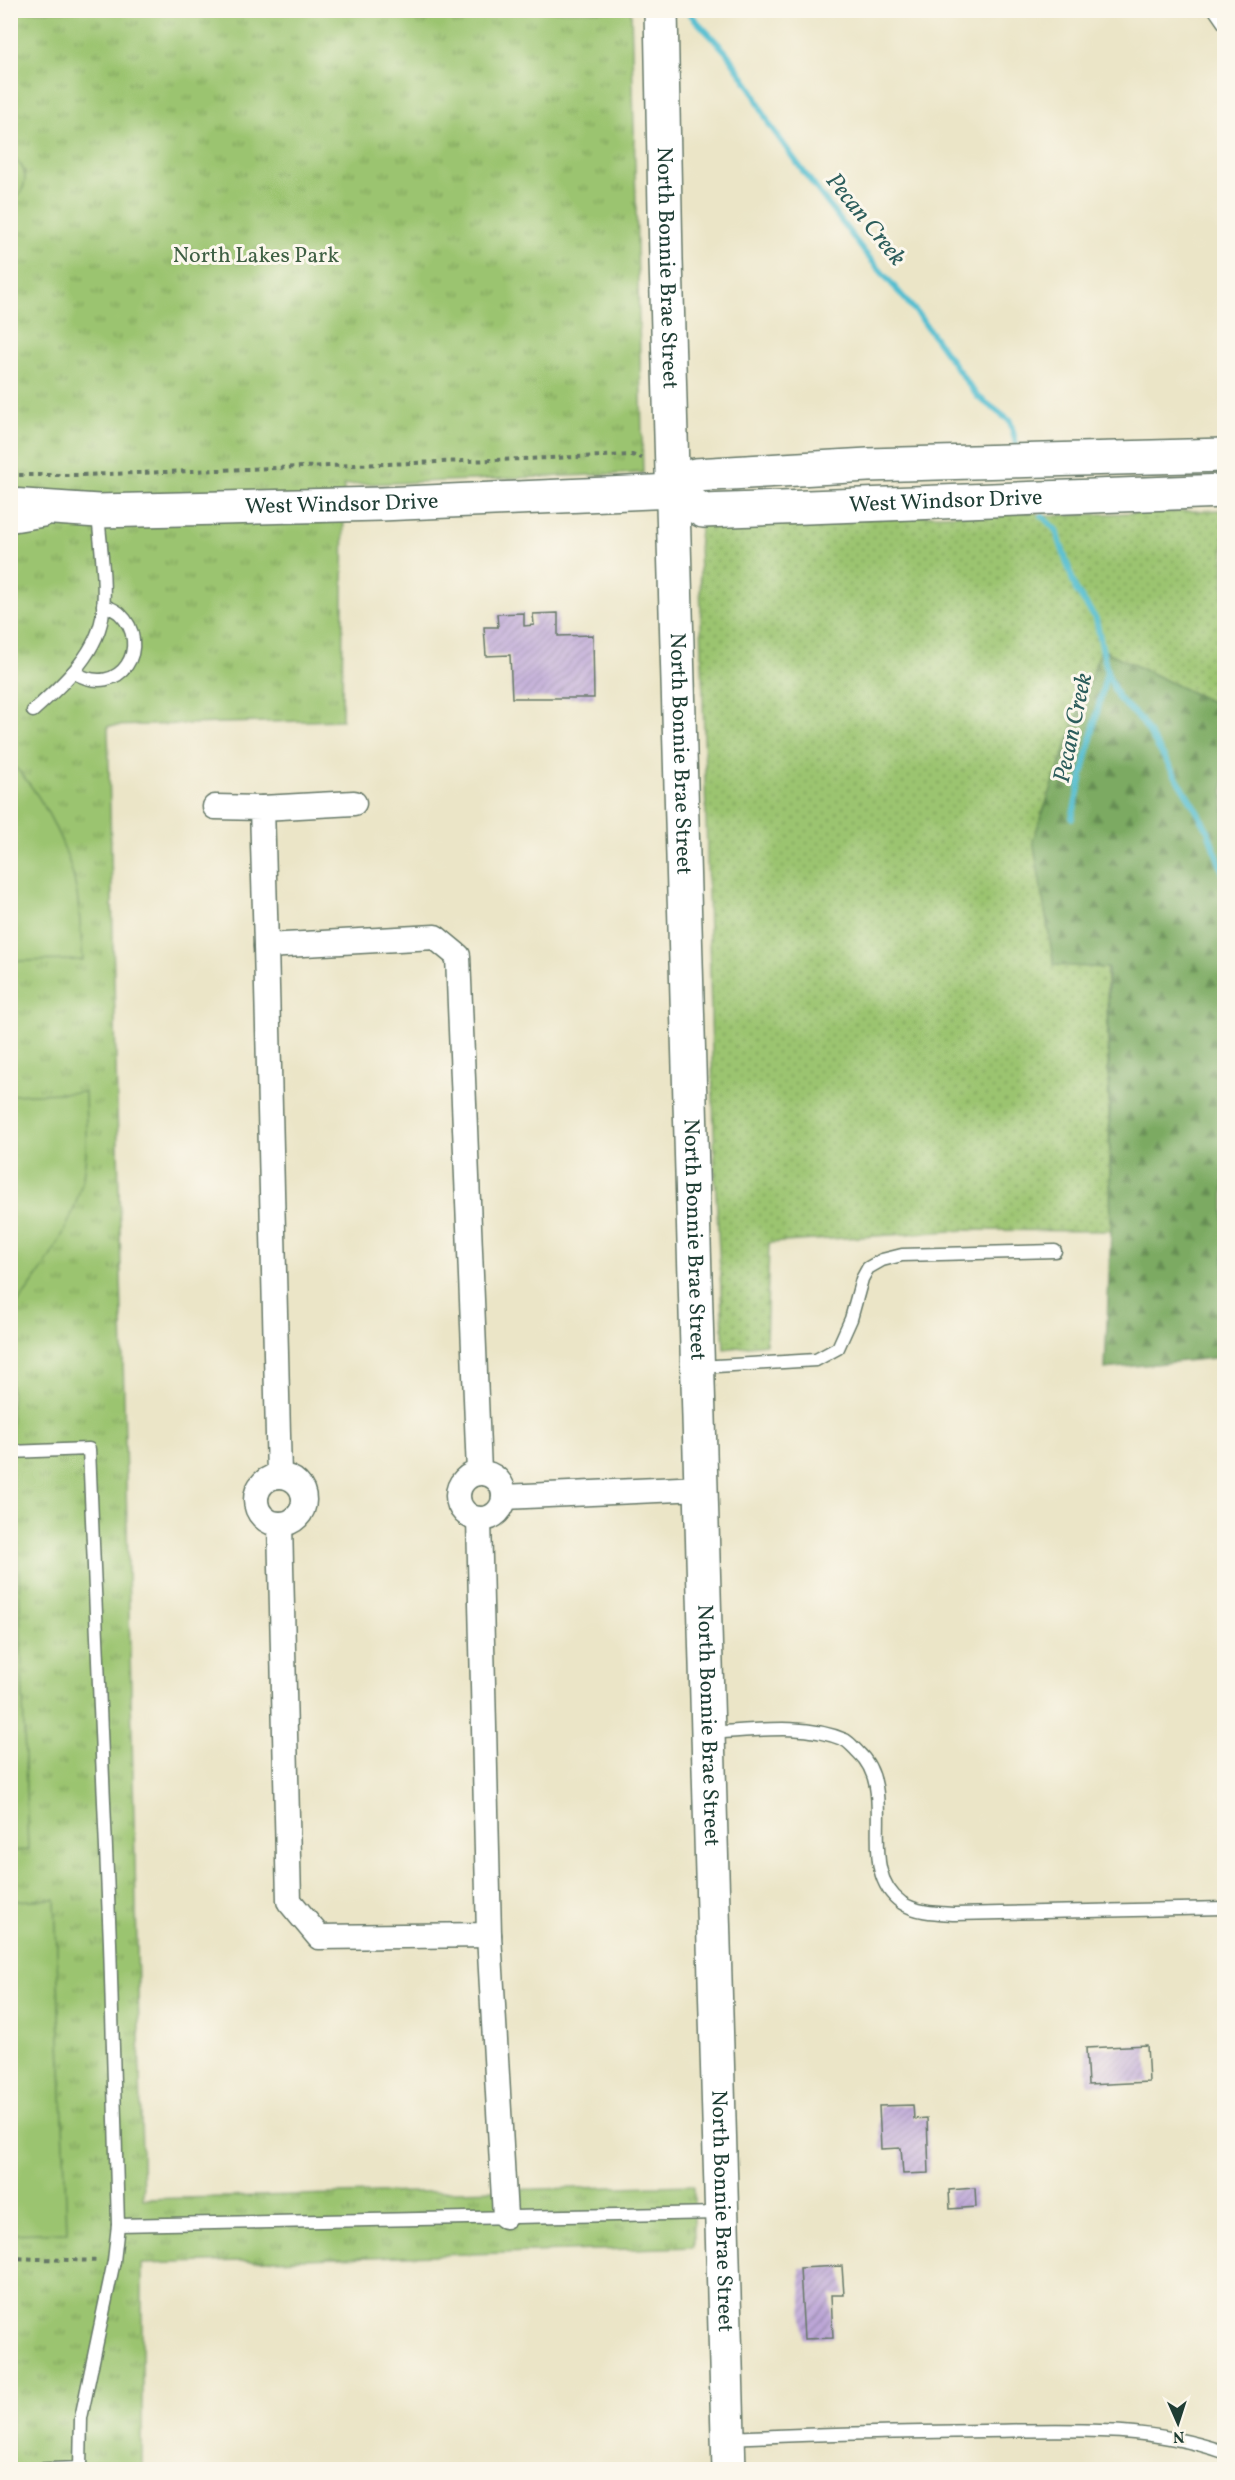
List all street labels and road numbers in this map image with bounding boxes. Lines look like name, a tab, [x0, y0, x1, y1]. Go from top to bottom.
street label: North Bonnie Brae Street	[648, 147, 685, 390]
street label: West Windsor Drive	[848, 482, 1043, 521]
street label: West Windsor Drive	[244, 486, 439, 523]
street label: North Bonnie Brae Street	[661, 632, 699, 876]
street label: North Bonnie Brae Street	[675, 1118, 713, 1361]
street label: North Bonnie Brae Street	[689, 1604, 727, 1847]
street label: North Bonnie Brae Street	[703, 2090, 741, 2333]

